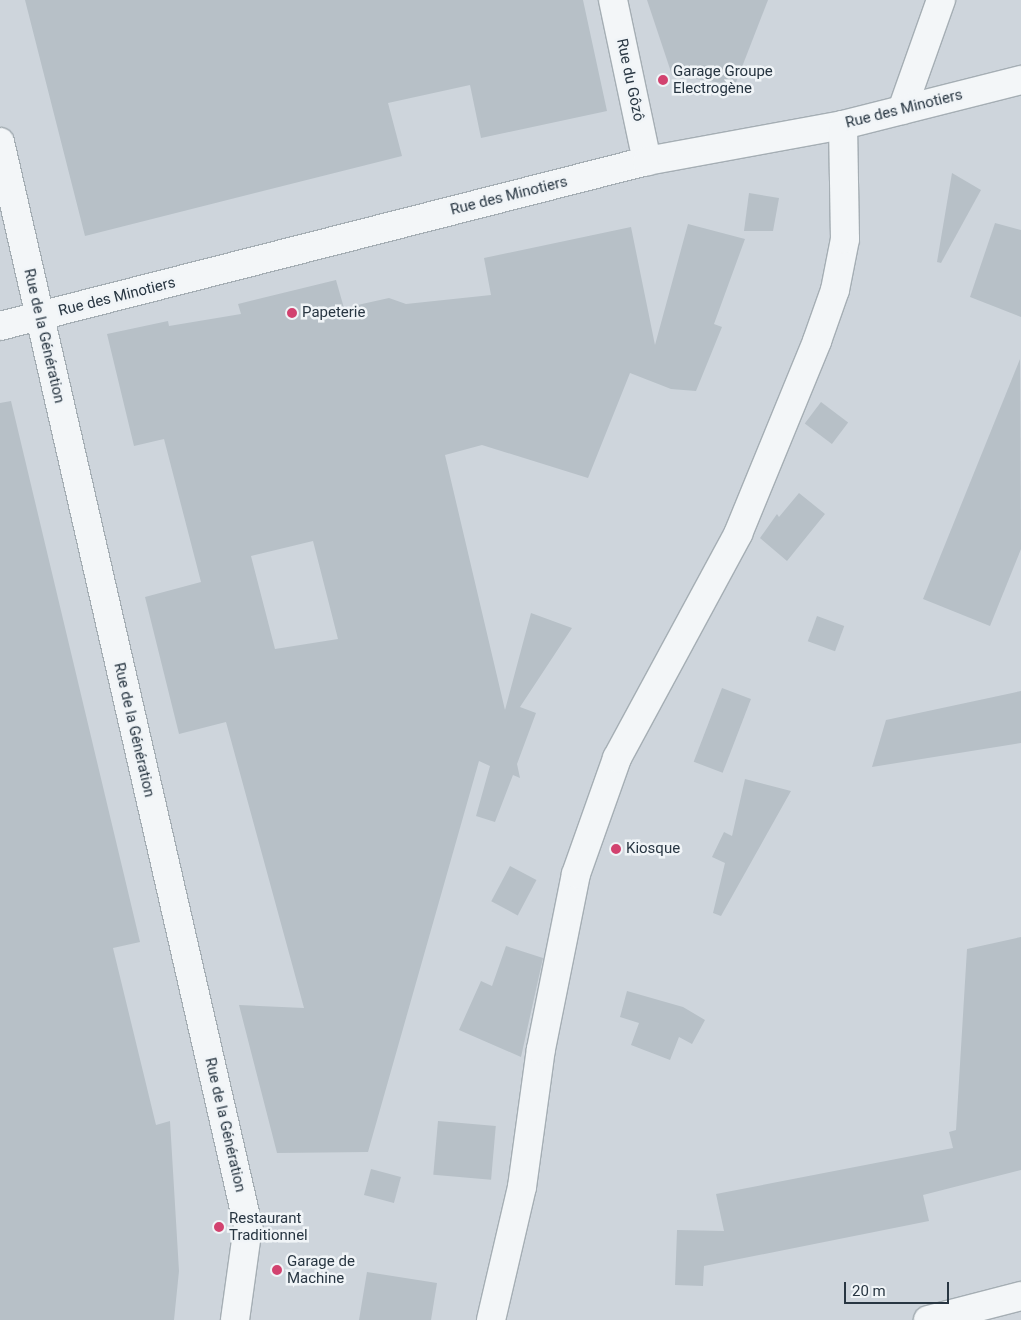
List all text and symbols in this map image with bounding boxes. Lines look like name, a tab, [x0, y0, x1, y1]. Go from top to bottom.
street label: Rue du Gôzô	[612, 37, 648, 123]
place label: Garage Groupe Electrogène	[673, 62, 773, 97]
marker: Garage Groupe Electrogène	[657, 74, 669, 86]
street label: Rue des Minotiers	[844, 86, 964, 132]
street label: Rue des Minotiers	[449, 173, 569, 219]
street label: Rue de la Génération	[20, 267, 68, 405]
street label: Rue des Minotiers	[57, 274, 177, 320]
place label: Papeterie	[302, 304, 365, 322]
marker: Papeterie	[286, 307, 298, 319]
street label: Rue de la Génération	[110, 661, 158, 799]
place label: Kiosque	[626, 840, 680, 858]
marker: Kiosque	[610, 843, 622, 855]
street label: Rue de la Génération	[201, 1056, 249, 1194]
place label: Restaurant Traditionnel	[229, 1209, 308, 1244]
marker: Restaurant Traditionnel	[213, 1221, 225, 1233]
place label: Garage de Machine	[287, 1252, 355, 1287]
marker: Garage de Machine	[271, 1264, 283, 1276]
scale bar	[846, 1272, 951, 1304]
text: 20 m	[852, 1282, 886, 1300]

